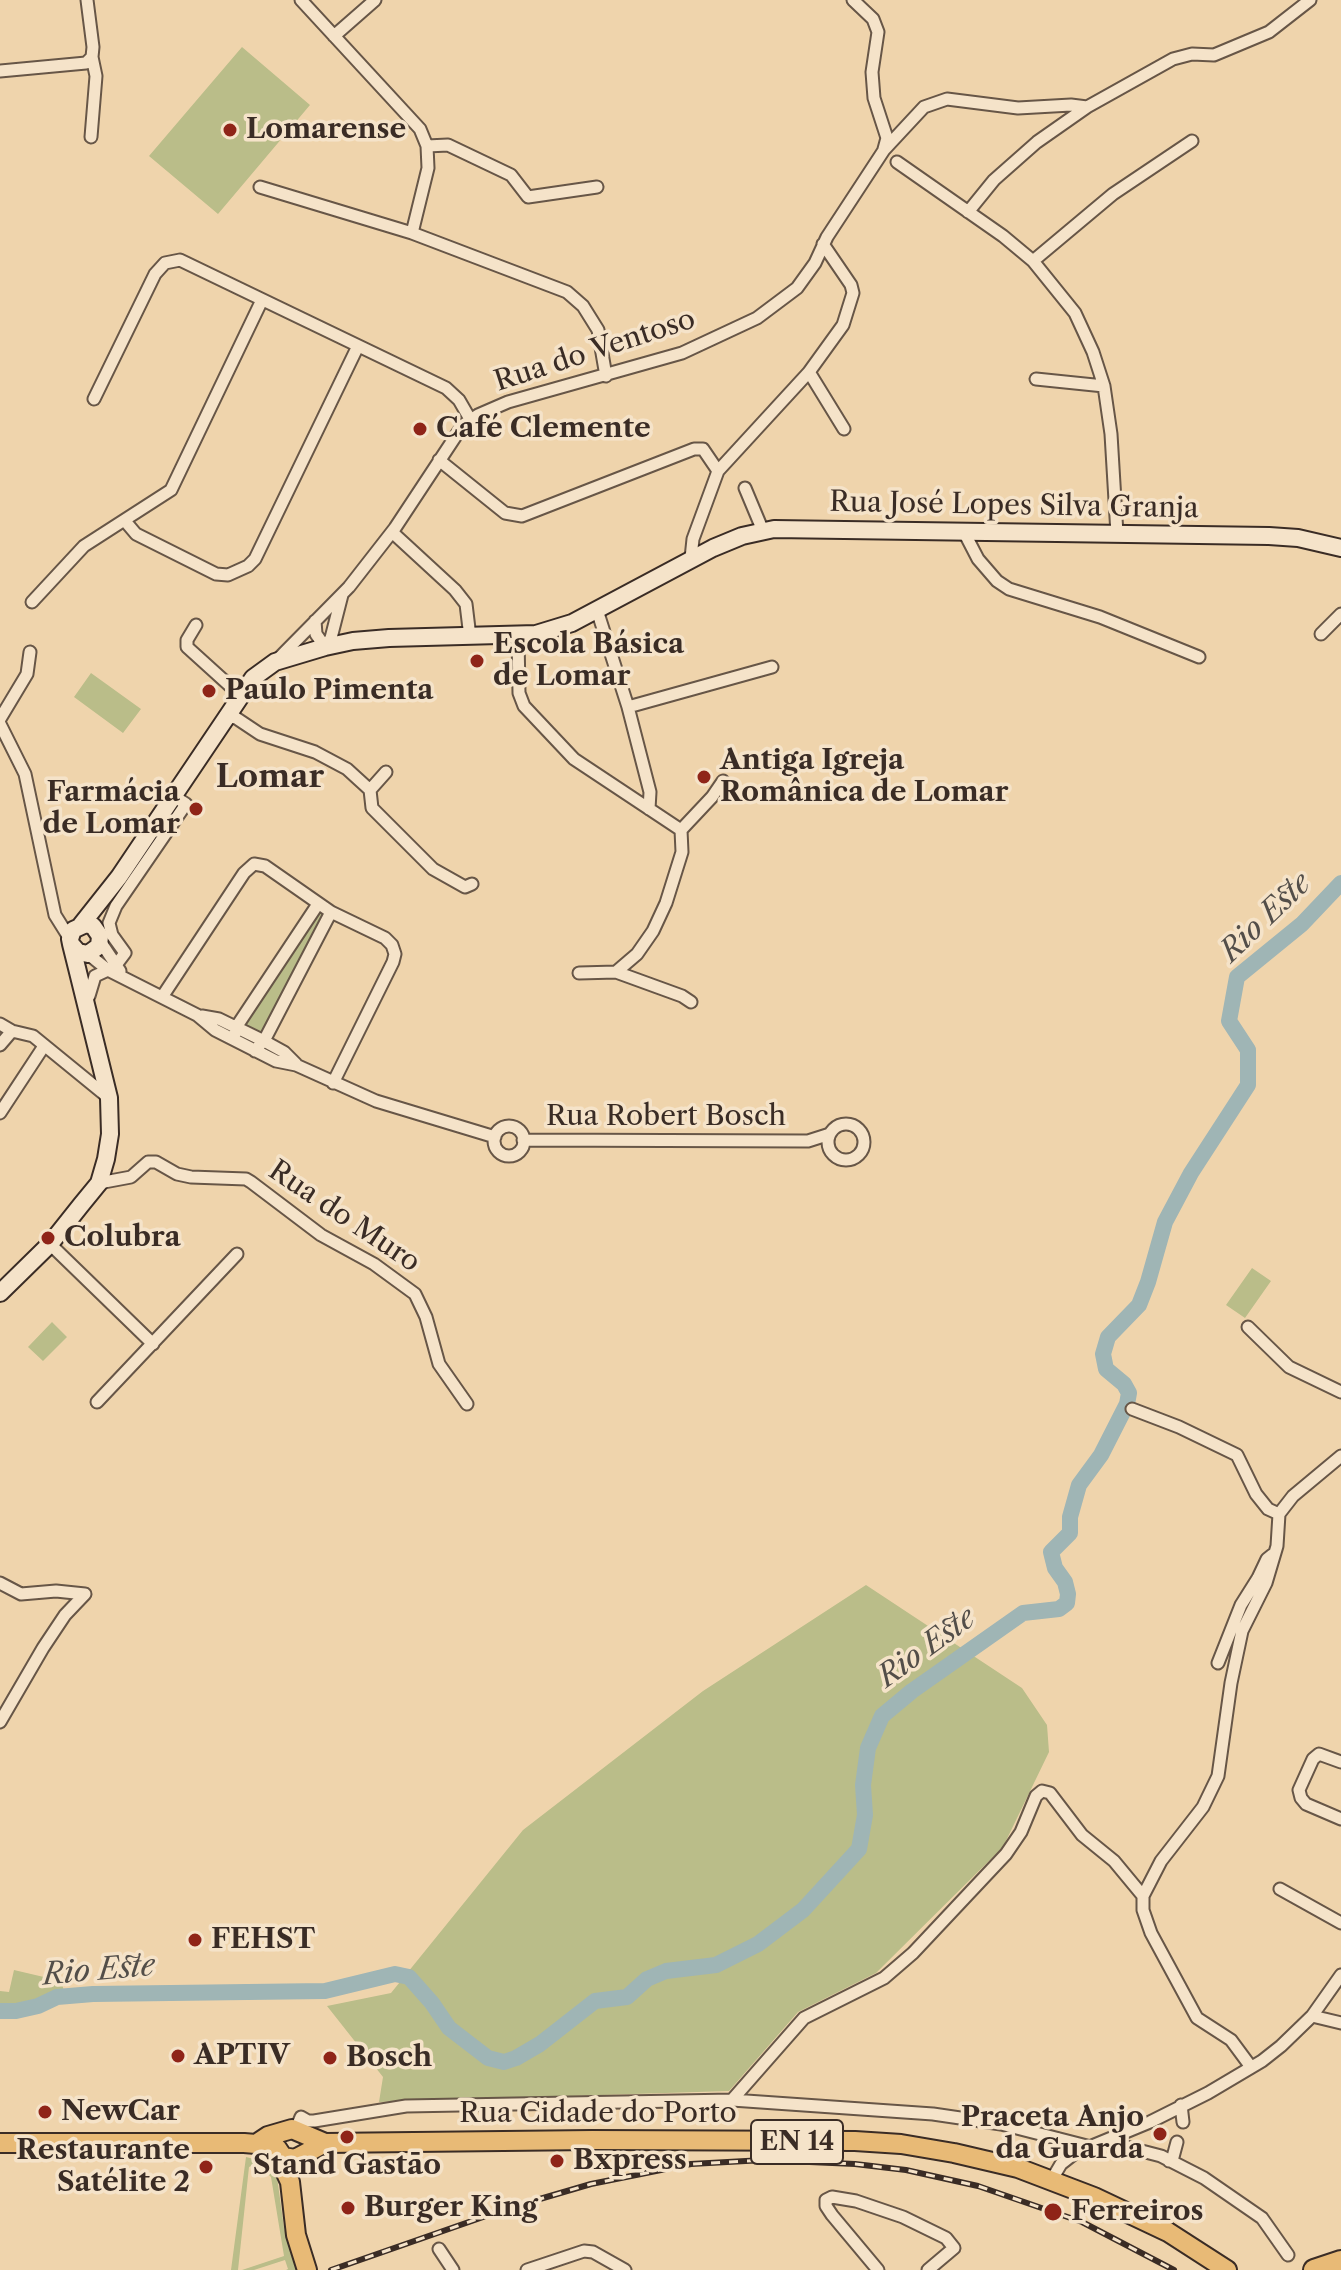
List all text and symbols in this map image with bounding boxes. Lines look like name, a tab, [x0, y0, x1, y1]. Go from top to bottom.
place label: Lomarense	[246, 113, 406, 147]
marker: Lomarense	[221, 121, 239, 139]
street label: Rua do Ventoso	[490, 303, 700, 399]
place label: Café Clemente	[436, 412, 651, 446]
marker: Café Clemente	[411, 420, 429, 438]
street label: Rua José Lopes Silva Granja	[829, 486, 1199, 526]
place label: Escola Básica de Lomar	[493, 628, 684, 694]
marker: Escola Básica de Lomar	[468, 652, 486, 670]
place label: Paulo Pimenta	[225, 674, 433, 708]
marker: Paulo Pimenta	[200, 682, 218, 700]
place label: Antiga Igreja Românica de Lomar	[720, 744, 1008, 810]
district label: Lomar	[216, 759, 324, 797]
marker: Antiga Igreja Românica de Lomar	[695, 768, 713, 786]
place label: Farmácia de Lomar	[43, 776, 180, 842]
marker: Farmácia de Lomar	[187, 800, 205, 818]
water label: Rio Este	[1213, 866, 1319, 970]
street label: Rua Robert Bosch	[546, 1100, 786, 1134]
street label: Rua do Muro	[262, 1154, 426, 1280]
place label: Colubra	[64, 1221, 181, 1255]
marker: Colubra	[39, 1229, 57, 1247]
water label: Rio Este	[871, 1600, 983, 1696]
place label: FEHST	[211, 1923, 315, 1957]
marker: FEHST	[186, 1931, 204, 1949]
water label: Rio Este	[41, 1948, 157, 1994]
place label: APTIV	[194, 2039, 290, 2073]
place label: Bosch	[346, 2041, 432, 2075]
marker: APTIV	[169, 2047, 187, 2065]
marker: Bosch	[321, 2049, 339, 2067]
place label: NewCar	[61, 2095, 180, 2129]
street label: Rua Cidade do Porto	[459, 2097, 737, 2131]
place label: Praceta Anjo da Guarda	[961, 2101, 1144, 2167]
marker: NewCar	[36, 2103, 54, 2121]
road number: EN 14	[751, 2120, 843, 2164]
marker: Praceta Anjo da Guarda	[1151, 2125, 1169, 2143]
marker: Stand Gastāo	[338, 2128, 356, 2146]
place label: Restaurante Satélite 2	[16, 2134, 190, 2200]
place label: Bxpress	[573, 2144, 687, 2178]
place label: Stand Gastāo	[253, 2149, 441, 2183]
marker: Bxpress	[548, 2152, 566, 2170]
marker: Restaurante Satélite 2	[197, 2158, 215, 2176]
place label: Burger King	[364, 2191, 538, 2225]
place label: Ferreiros	[1071, 2195, 1204, 2229]
marker: Burger King	[339, 2199, 357, 2217]
marker: Ferreiros	[1042, 2201, 1064, 2223]

